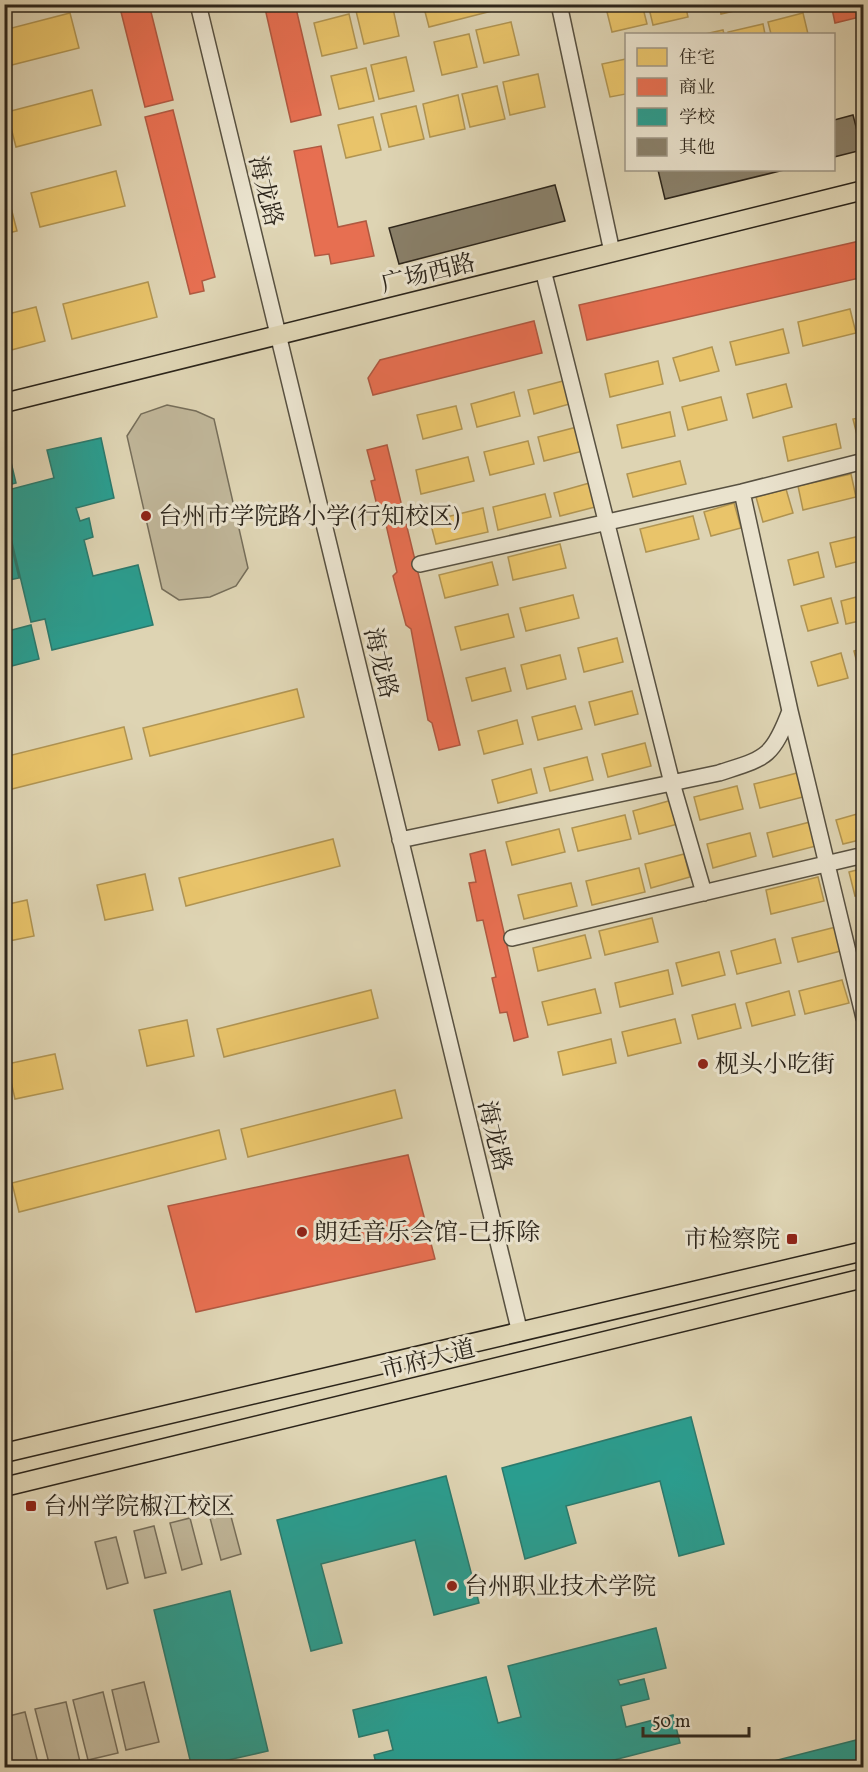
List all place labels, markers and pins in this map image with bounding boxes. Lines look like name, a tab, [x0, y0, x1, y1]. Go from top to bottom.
place label: 台州市学院路小学(行知校区)	[158, 501, 460, 535]
marker: 台州市学院路小学(行知校区)	[139, 509, 153, 523]
place label: 枧头小吃街	[715, 1049, 835, 1083]
marker: 枧头小吃街	[696, 1057, 710, 1071]
place label: 朗廷音乐会馆-已拆除	[314, 1217, 540, 1251]
place label: 市检察院	[684, 1224, 780, 1258]
marker: 朗廷音乐会馆-已拆除	[295, 1225, 309, 1239]
marker: 市检察院	[785, 1232, 799, 1246]
place label: 台州学院椒江校区	[43, 1491, 235, 1525]
marker: 台州学院椒江校区	[24, 1499, 38, 1513]
place label: 台州职业技术学院	[464, 1571, 656, 1605]
marker: 台州职业技术学院	[445, 1579, 459, 1593]

